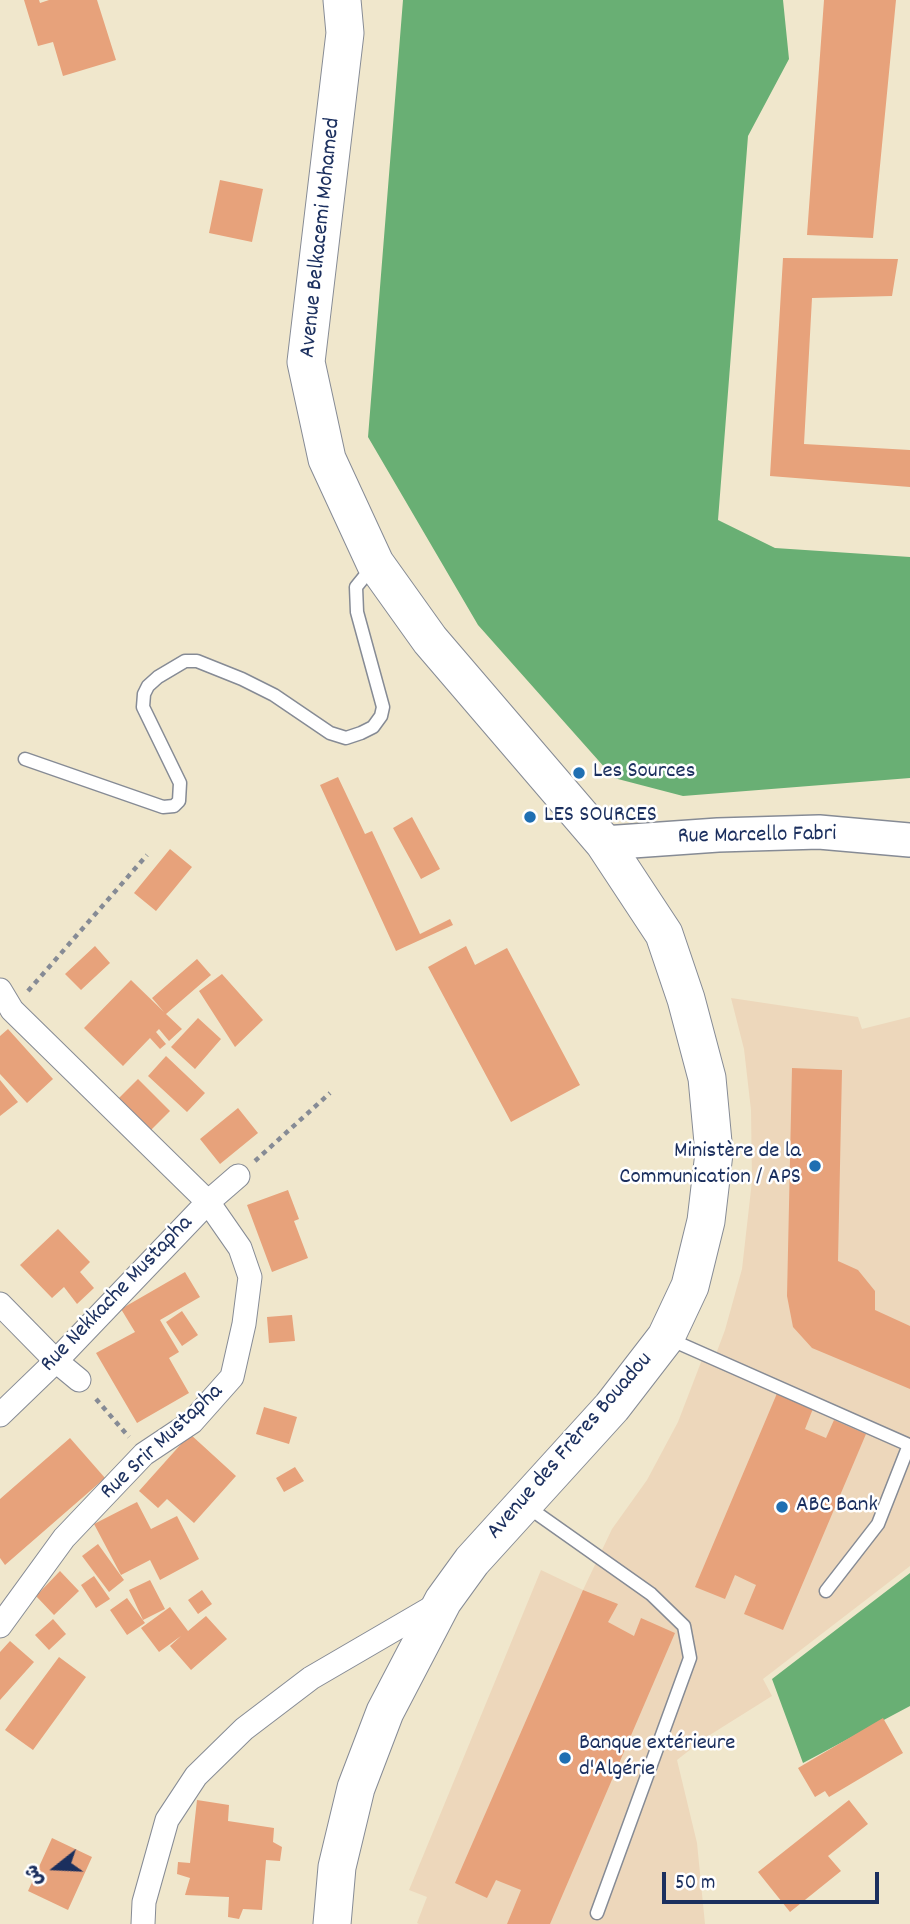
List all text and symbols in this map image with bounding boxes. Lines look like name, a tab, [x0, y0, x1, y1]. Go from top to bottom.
street label: Avenue Belkacemi Mohamed	[296, 117, 348, 359]
place label: Les Sources	[593, 759, 695, 787]
marker: Les Sources	[571, 765, 587, 781]
place label: LES SOURCES	[544, 803, 657, 831]
marker: LES SOURCES	[522, 809, 538, 825]
street label: Rue Marcello Fabri	[677, 822, 837, 852]
place label: Ministère de la Communication / APS	[619, 1139, 801, 1193]
marker: Ministère de la Communication / APS	[807, 1158, 823, 1174]
street label: Rue Nekkache Mustapha	[36, 1211, 200, 1379]
street label: Avenue des Frères Bouadou	[482, 1348, 660, 1546]
street label: Rue Srir Mustapha	[96, 1379, 230, 1507]
place label: ABC Bank	[796, 1493, 878, 1521]
marker: ABC Bank	[774, 1499, 790, 1515]
place label: Banque extérieure d'Algérie	[579, 1731, 735, 1785]
marker: Banque extérieure d'Algérie	[557, 1750, 573, 1766]
north arrow	[21, 1833, 91, 1903]
scale bar	[665, 1857, 882, 1901]
text: ش	[19, 1861, 52, 1889]
text: 50 m	[675, 1869, 715, 1899]

